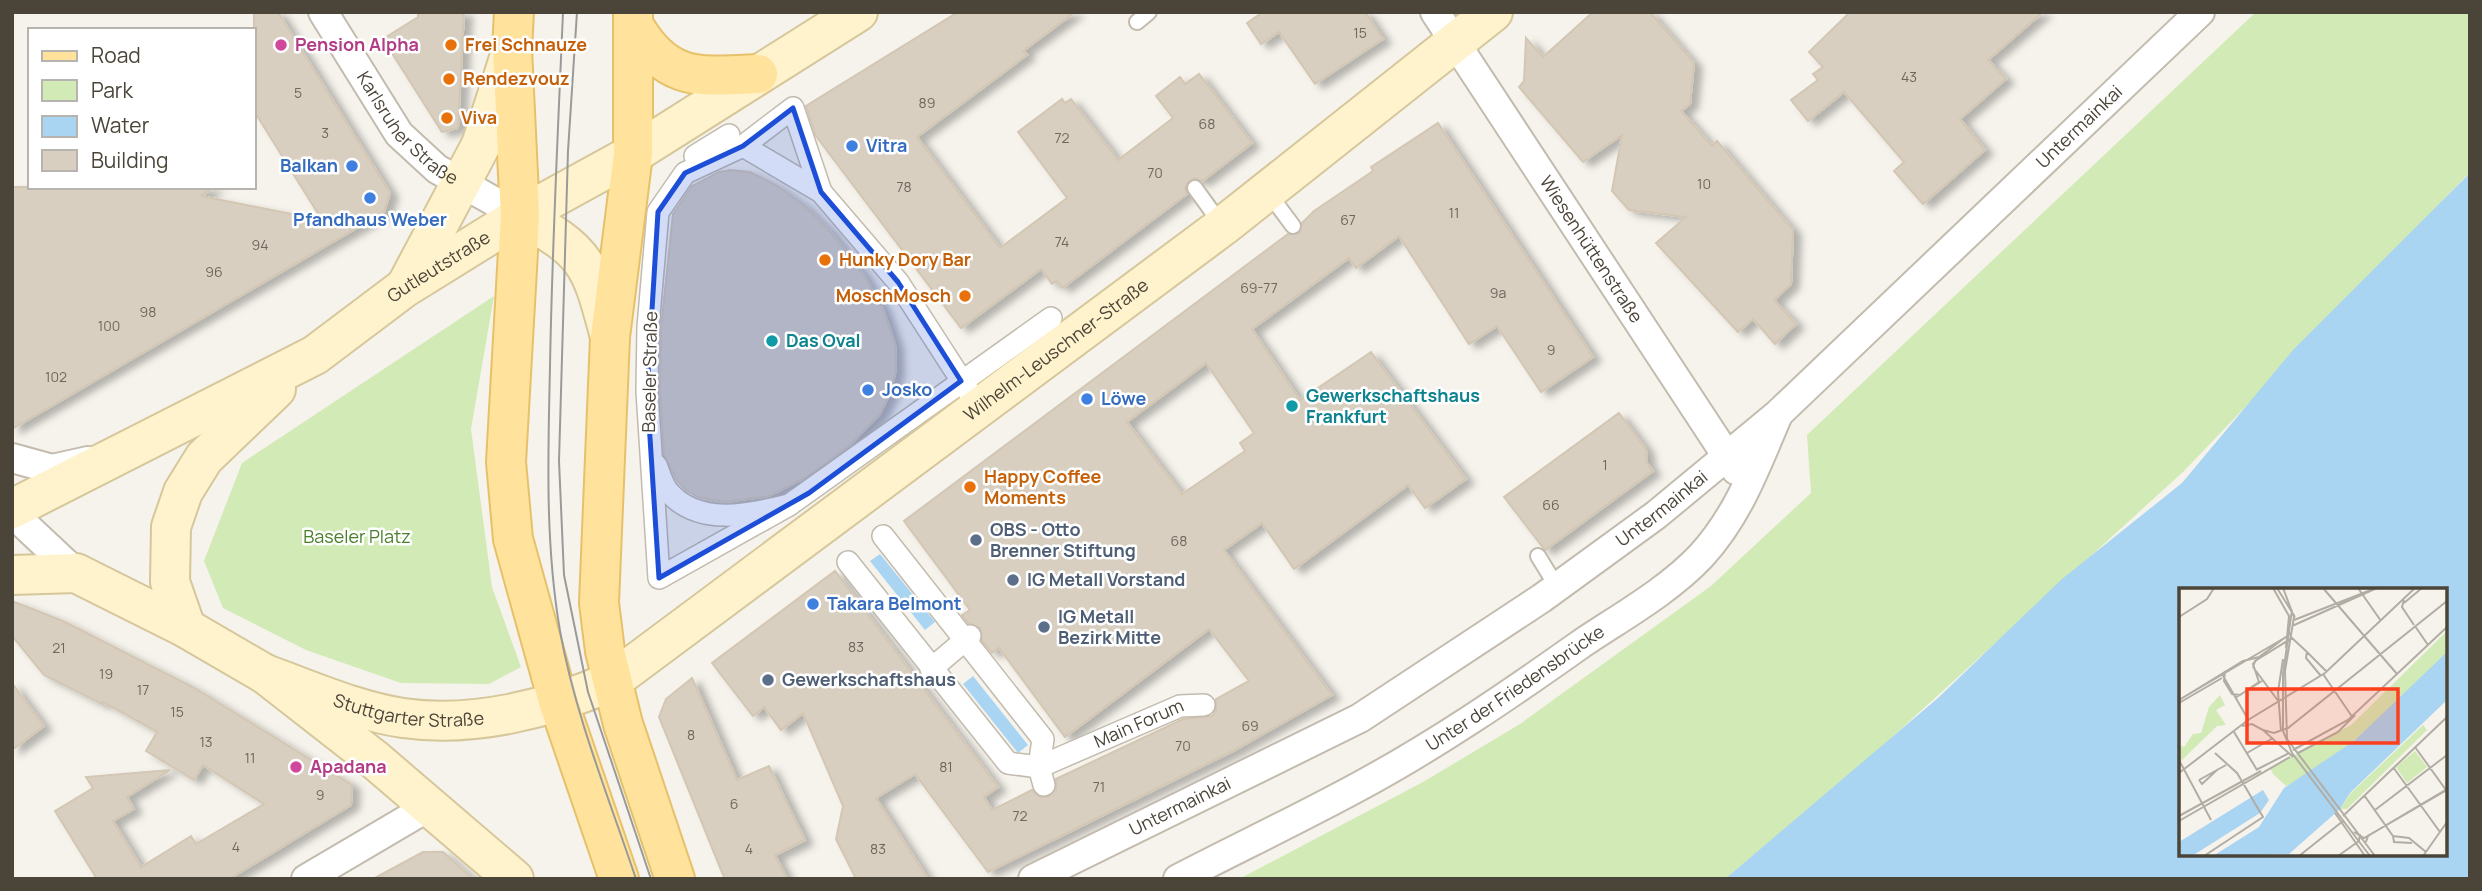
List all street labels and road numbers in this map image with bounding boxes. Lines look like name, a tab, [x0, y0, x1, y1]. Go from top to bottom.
street label: Karlsruher Straße	[352, 67, 463, 190]
street label: Untermainkai	[2030, 79, 2127, 173]
street label: Wiesenhüttenstraße	[1535, 171, 1649, 327]
street label: Gutleutstraße	[382, 225, 494, 308]
street label: Wilhelm-Leuschner-Straße	[958, 273, 1153, 426]
street label: Baseler Straße	[636, 311, 662, 433]
street label: Untermainkai	[1611, 464, 1712, 551]
street label: Unter der Friedensbrücke	[1421, 619, 1609, 756]
street label: Stuttgarter Straße	[330, 687, 485, 732]
street label: Main Forum	[1090, 693, 1187, 753]
street label: Untermainkai	[1125, 770, 1235, 841]

